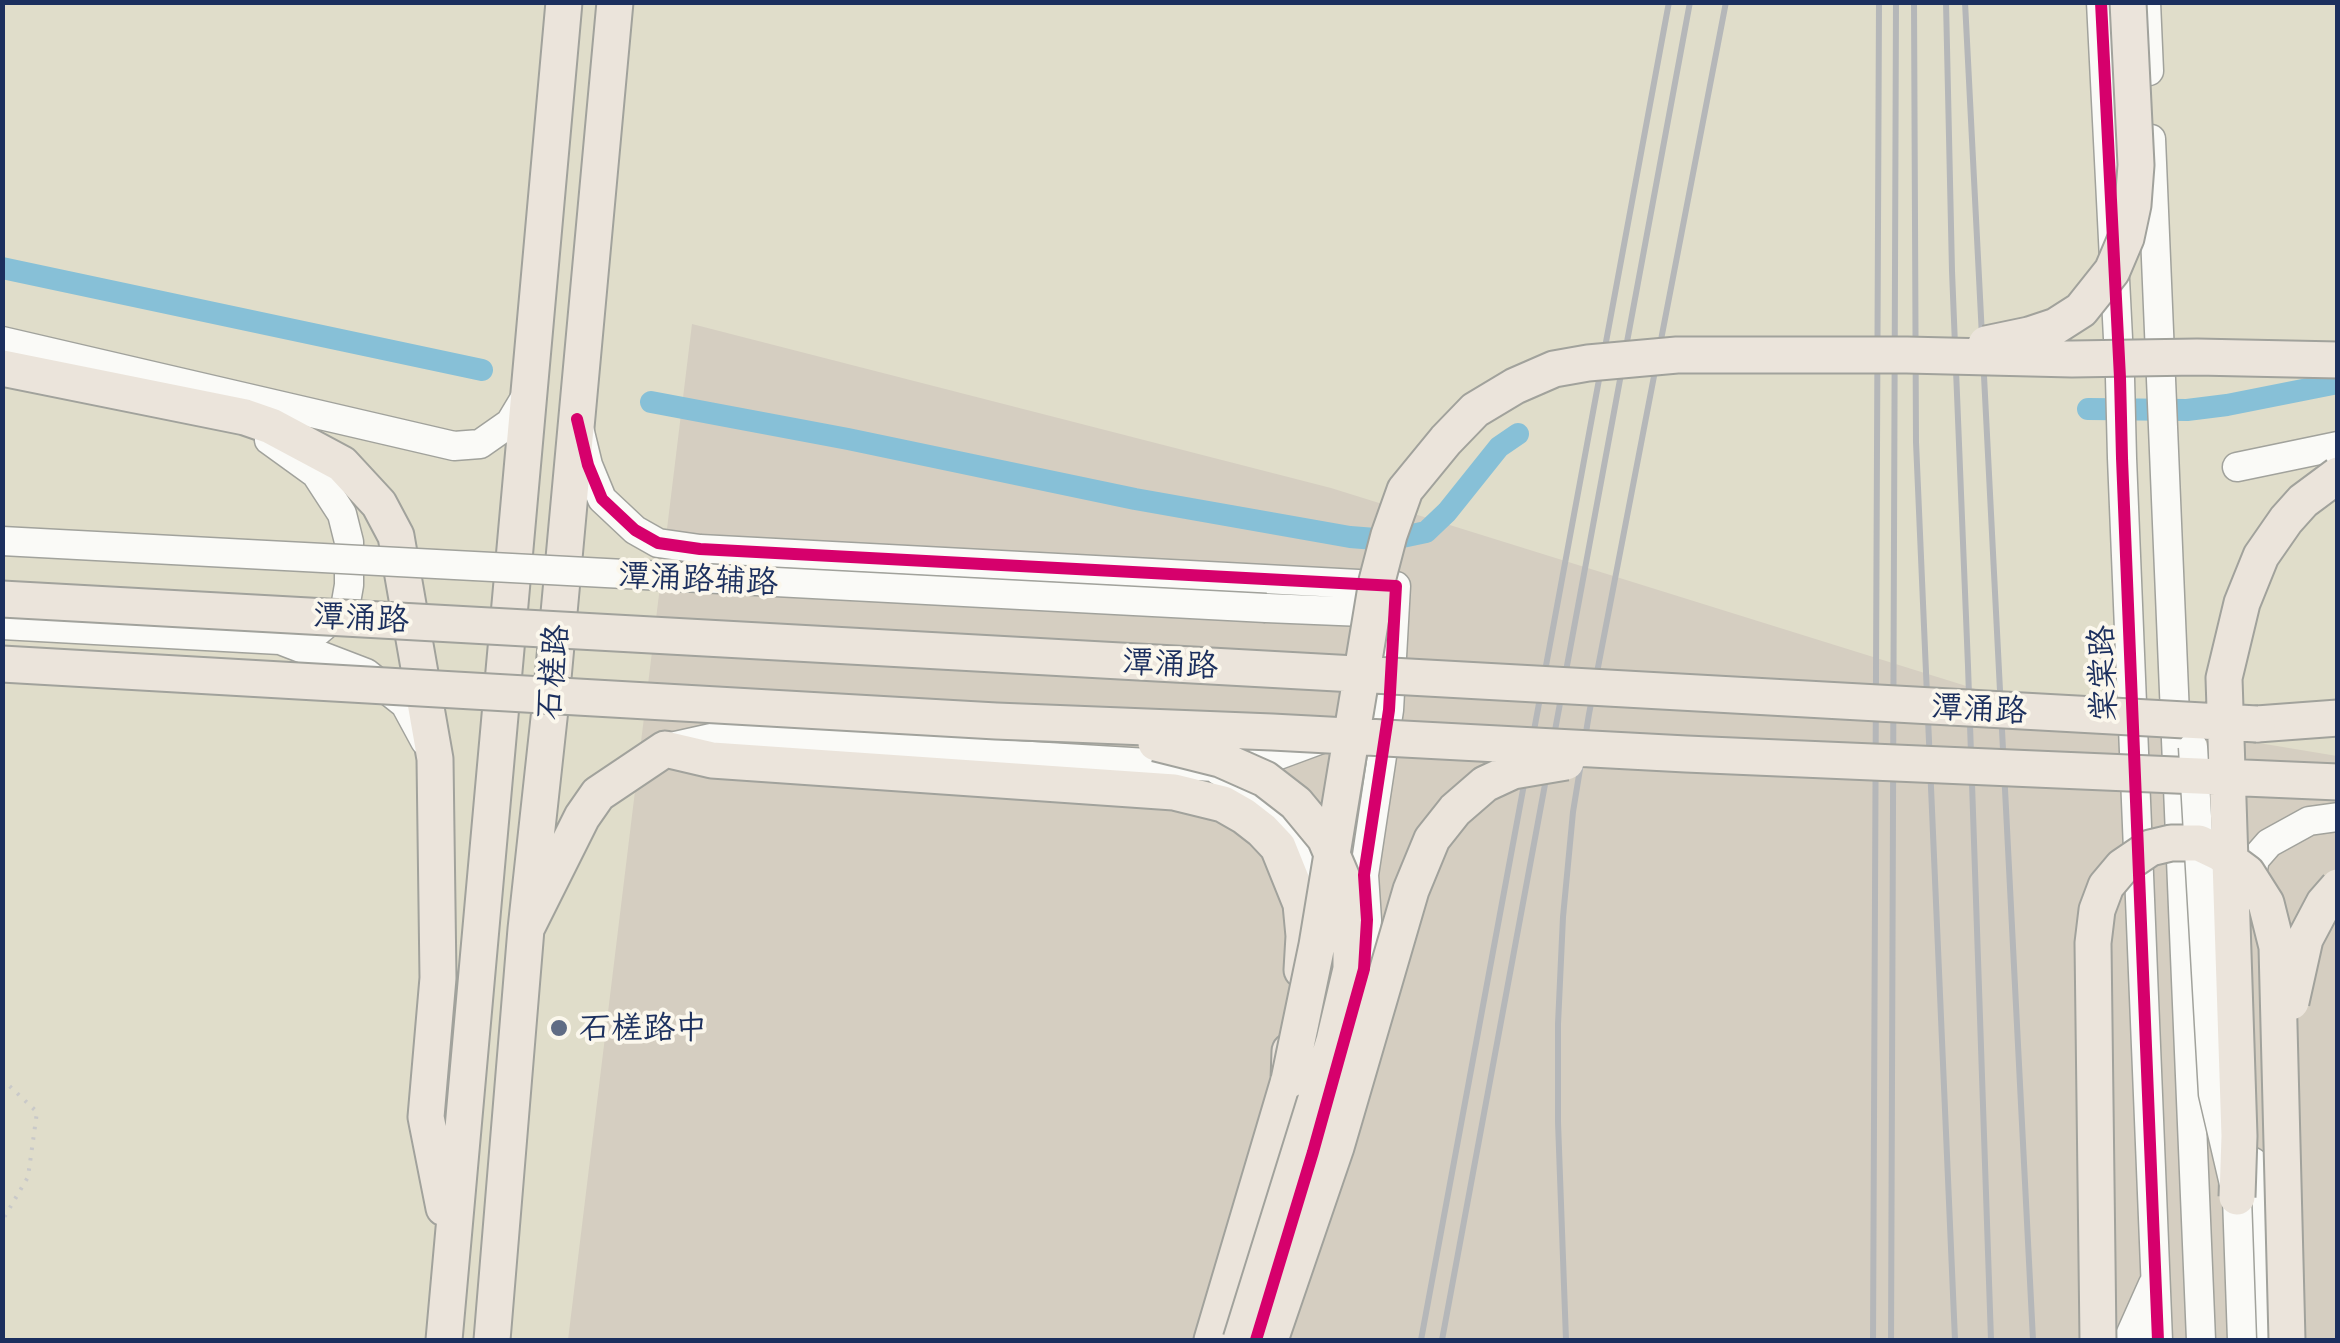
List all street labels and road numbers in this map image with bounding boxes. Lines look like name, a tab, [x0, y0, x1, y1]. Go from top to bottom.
street label: 潭涌路辅路	[617, 556, 779, 602]
street label: 潭涌路	[312, 596, 410, 640]
street label: 石槎路	[530, 623, 576, 721]
street label: 棠棠路	[2082, 624, 2124, 722]
street label: 潭涌路	[1121, 642, 1219, 686]
street label: 潭涌路	[1930, 687, 2028, 731]

